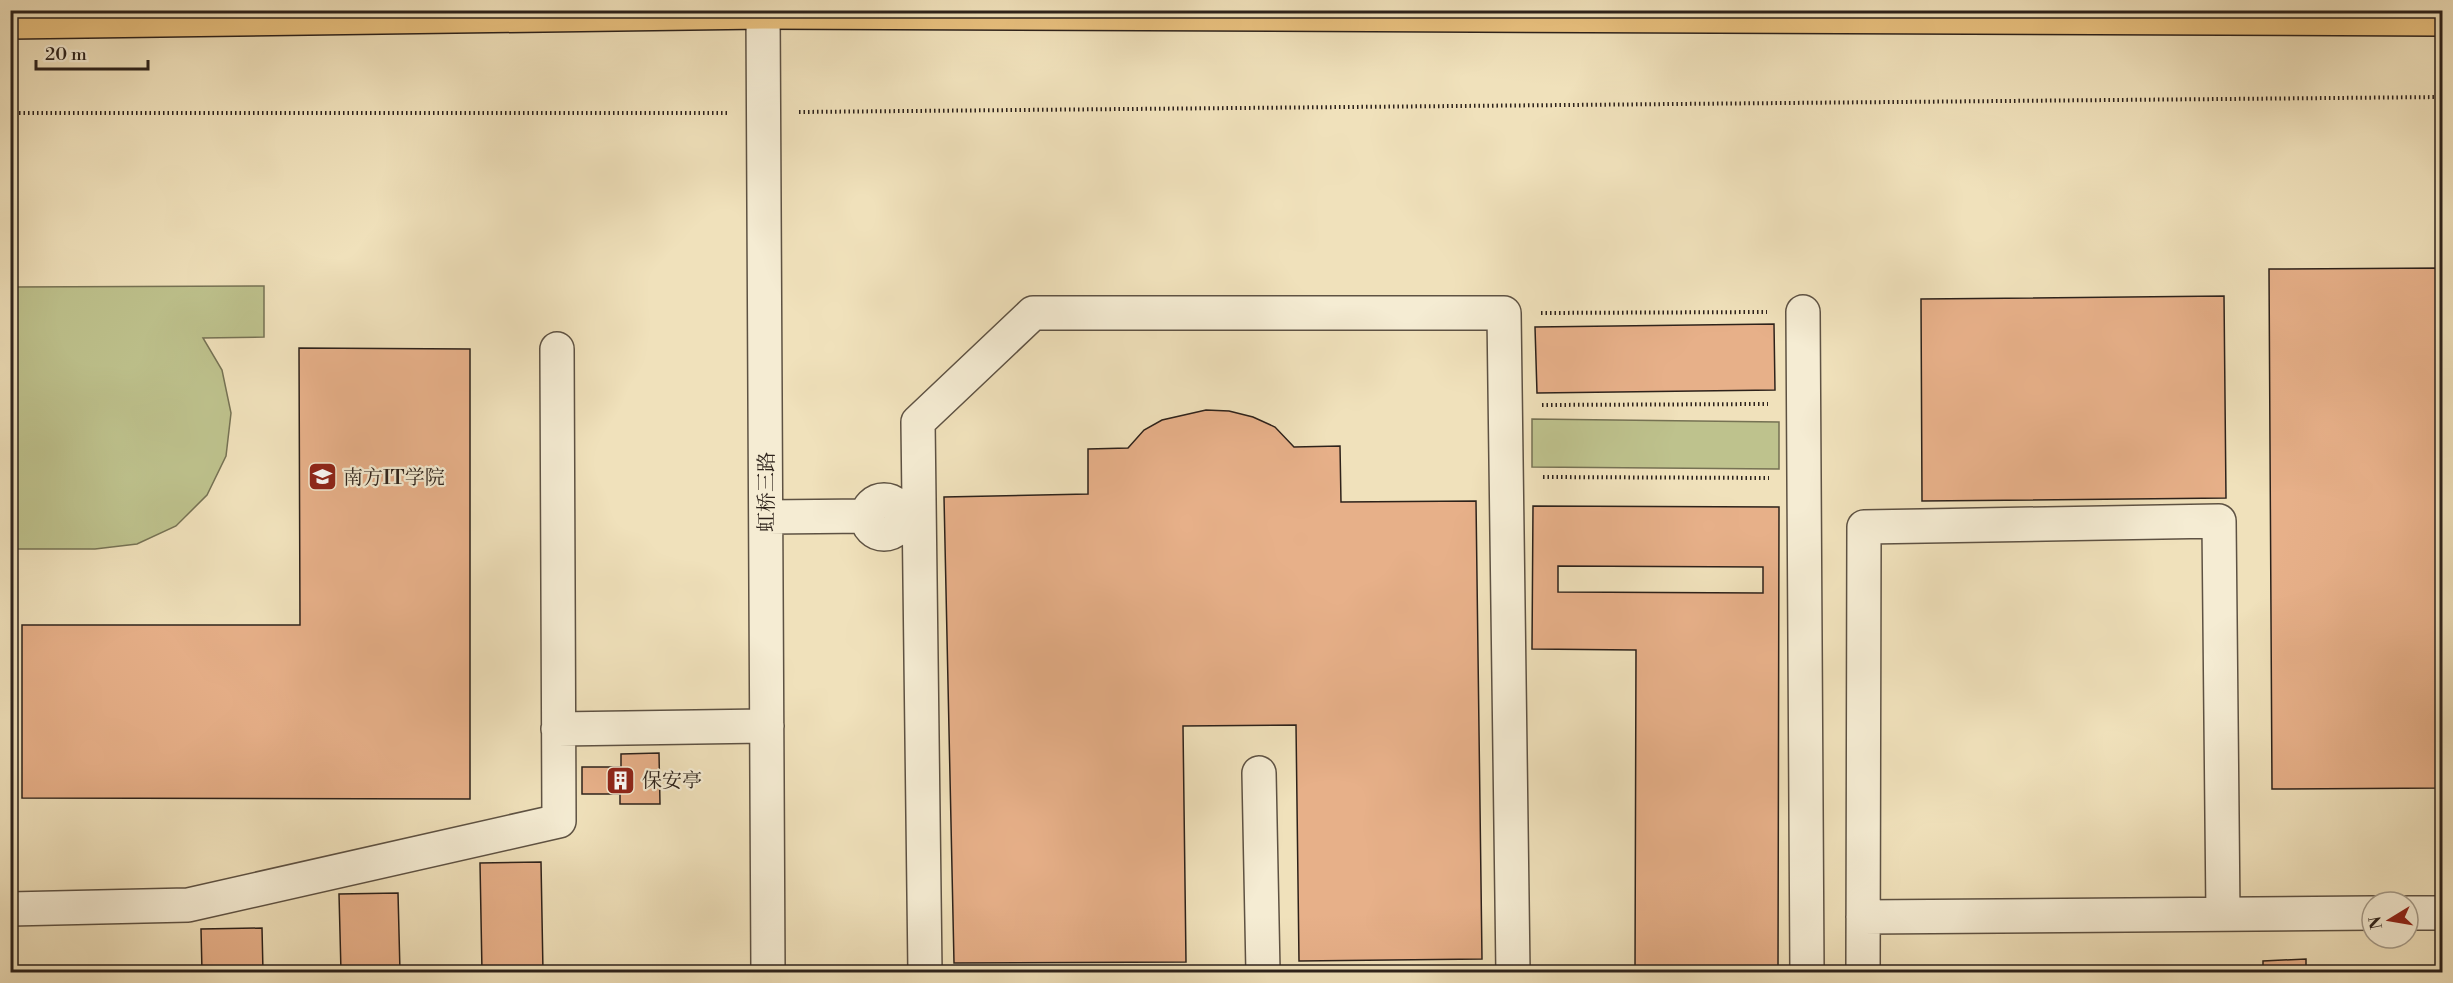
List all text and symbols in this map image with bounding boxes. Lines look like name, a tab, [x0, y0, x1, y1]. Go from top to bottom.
scale bar	[36, 33, 148, 71]
text: 20 m	[45, 43, 87, 66]
street label: 虹桥三路	[755, 452, 780, 532]
school or university icon: 南方IT学院	[306, 461, 338, 493]
place label: 南方IT学院	[343, 466, 445, 491]
building icon: 保安亭	[605, 764, 637, 796]
place label: 保安亭	[642, 769, 702, 794]
north arrow	[2360, 890, 2420, 950]
text: N	[2365, 914, 2387, 931]

